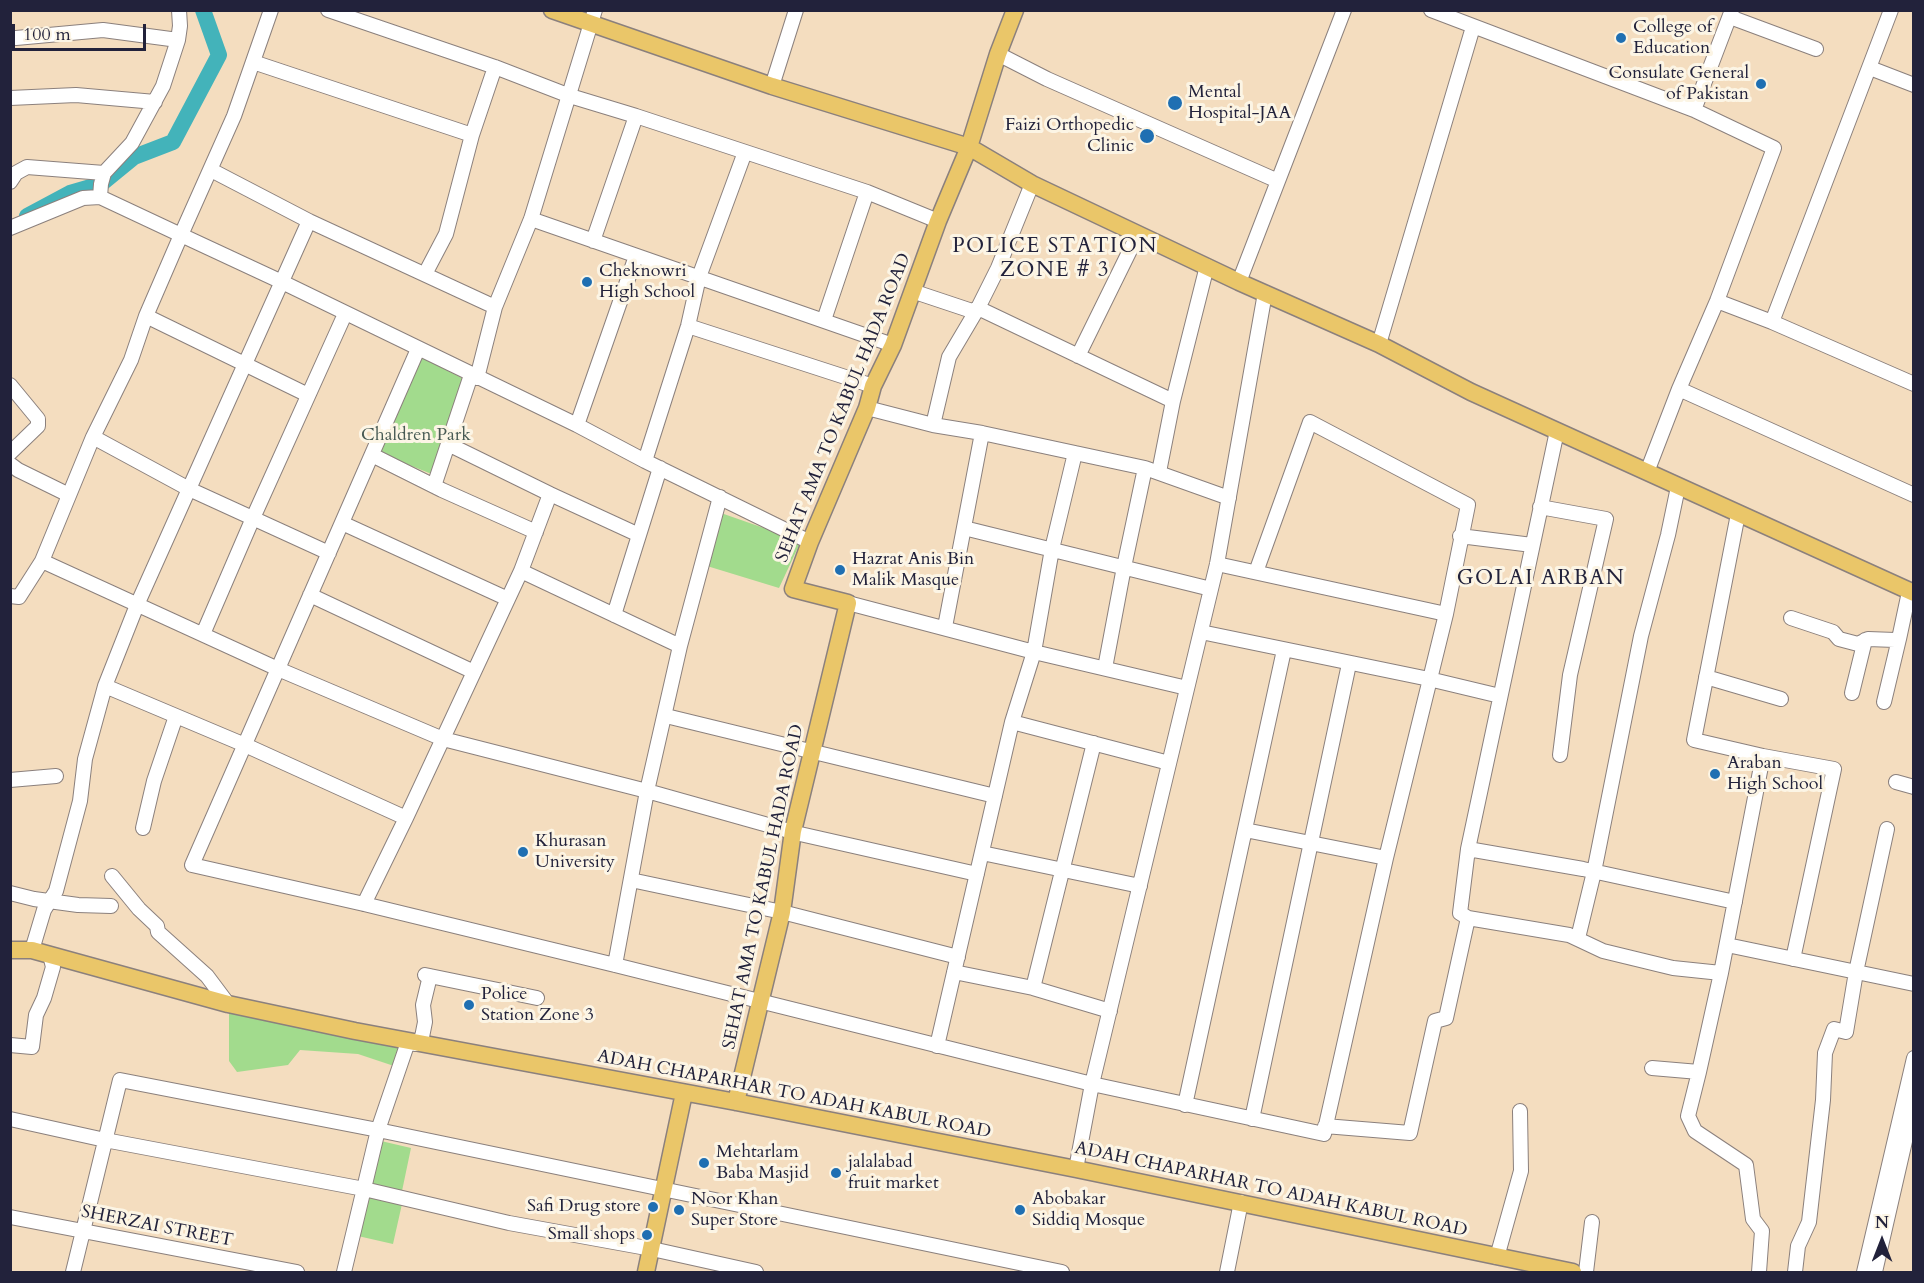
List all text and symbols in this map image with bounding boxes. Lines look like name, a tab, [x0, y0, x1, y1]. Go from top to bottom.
scale bar	[15, 12, 148, 50]
place label: College of Education	[1633, 17, 1712, 60]
text: 100 m	[23, 22, 71, 47]
marker: College of Education	[1614, 31, 1628, 45]
place label: Consulate General of Pakistan	[1609, 63, 1749, 106]
marker: Consulate General of Pakistan	[1754, 77, 1768, 91]
place label: Mental Hospital-JAA	[1188, 82, 1291, 124]
marker: Mental Hospital-JAA	[1166, 94, 1184, 112]
place label: Faizi Orthopedic Clinic	[1005, 115, 1134, 158]
marker: Faizi Orthopedic Clinic	[1138, 127, 1156, 145]
district label: POLICE STATION ZONE # 3	[952, 234, 1158, 284]
street label: SEHAT AMA TO KABUL HADA ROAD	[772, 250, 916, 566]
place label: Cheknowri High School	[599, 261, 695, 304]
marker: Cheknowri High School	[580, 275, 594, 289]
park label: Chaldren Park	[361, 425, 471, 447]
place label: Hazrat Anis Bin Malik Masque	[852, 549, 974, 592]
marker: Hazrat Anis Bin Malik Masque	[833, 563, 847, 577]
district label: GOLAI ARBAN	[1457, 566, 1625, 592]
street label: SEHAT AMA TO KABUL HADA ROAD	[719, 723, 809, 1051]
place label: Araban High School	[1727, 753, 1823, 795]
marker: Araban High School	[1708, 767, 1722, 781]
place label: Khurasan University	[535, 831, 615, 874]
marker: Khurasan University	[516, 845, 530, 859]
place label: Police Station Zone 3	[481, 984, 594, 1026]
marker: Police Station Zone 3	[462, 998, 476, 1012]
street label: ADAH CHAPARHAR TO ADAH KABUL ROAD	[595, 1046, 993, 1144]
street label: ADAH CHAPARHAR TO ADAH KABUL ROAD	[1073, 1138, 1469, 1242]
place label: Mehtarlam Baba Masjid	[716, 1142, 809, 1184]
place label: jalalabad fruit market	[848, 1152, 939, 1194]
marker: Mehtarlam Baba Masjid	[697, 1156, 711, 1170]
marker: jalalabad fruit market	[829, 1166, 843, 1180]
place label: Noor Khan Super Store	[691, 1189, 778, 1232]
place label: Abobakar Siddiq Mosque	[1032, 1189, 1145, 1232]
place label: Safi Drug store	[527, 1196, 641, 1218]
marker: Safi Drug store	[646, 1200, 660, 1214]
street label: SHERZAI STREET	[79, 1202, 235, 1252]
marker: Noor Khan Super Store	[672, 1203, 686, 1217]
marker: Abobakar Siddiq Mosque	[1013, 1203, 1027, 1217]
north arrow	[1852, 1211, 1912, 1271]
text: N	[1875, 1212, 1889, 1234]
place label: Small shops	[548, 1224, 635, 1246]
marker: Small shops	[640, 1228, 654, 1242]

